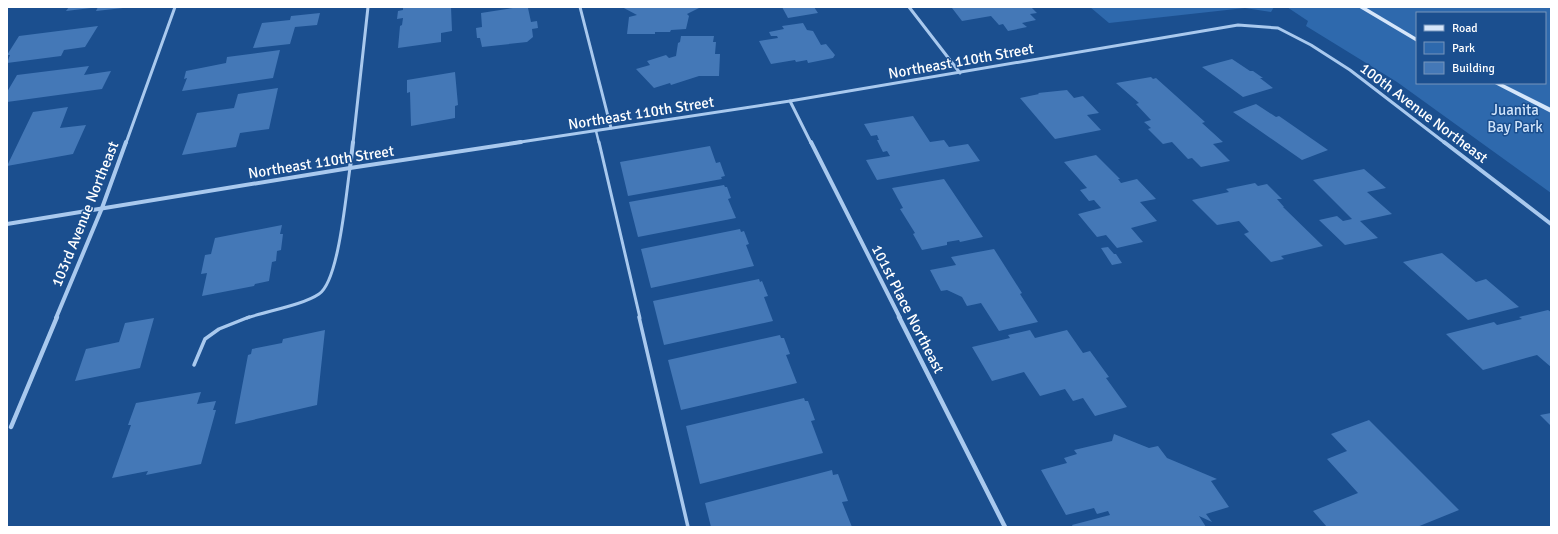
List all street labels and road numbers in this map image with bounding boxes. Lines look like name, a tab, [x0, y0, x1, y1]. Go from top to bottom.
street label: Northeast 110th Street	[887, 39, 1035, 83]
street label: 100th Avenue Northeast	[1357, 59, 1491, 167]
street label: Northeast 110th Street	[567, 93, 715, 133]
street label: 103rd Avenue Northeast	[48, 139, 122, 289]
street label: Northeast 110th Street	[247, 142, 395, 182]
street label: 101st Place Northeast	[868, 242, 948, 376]

